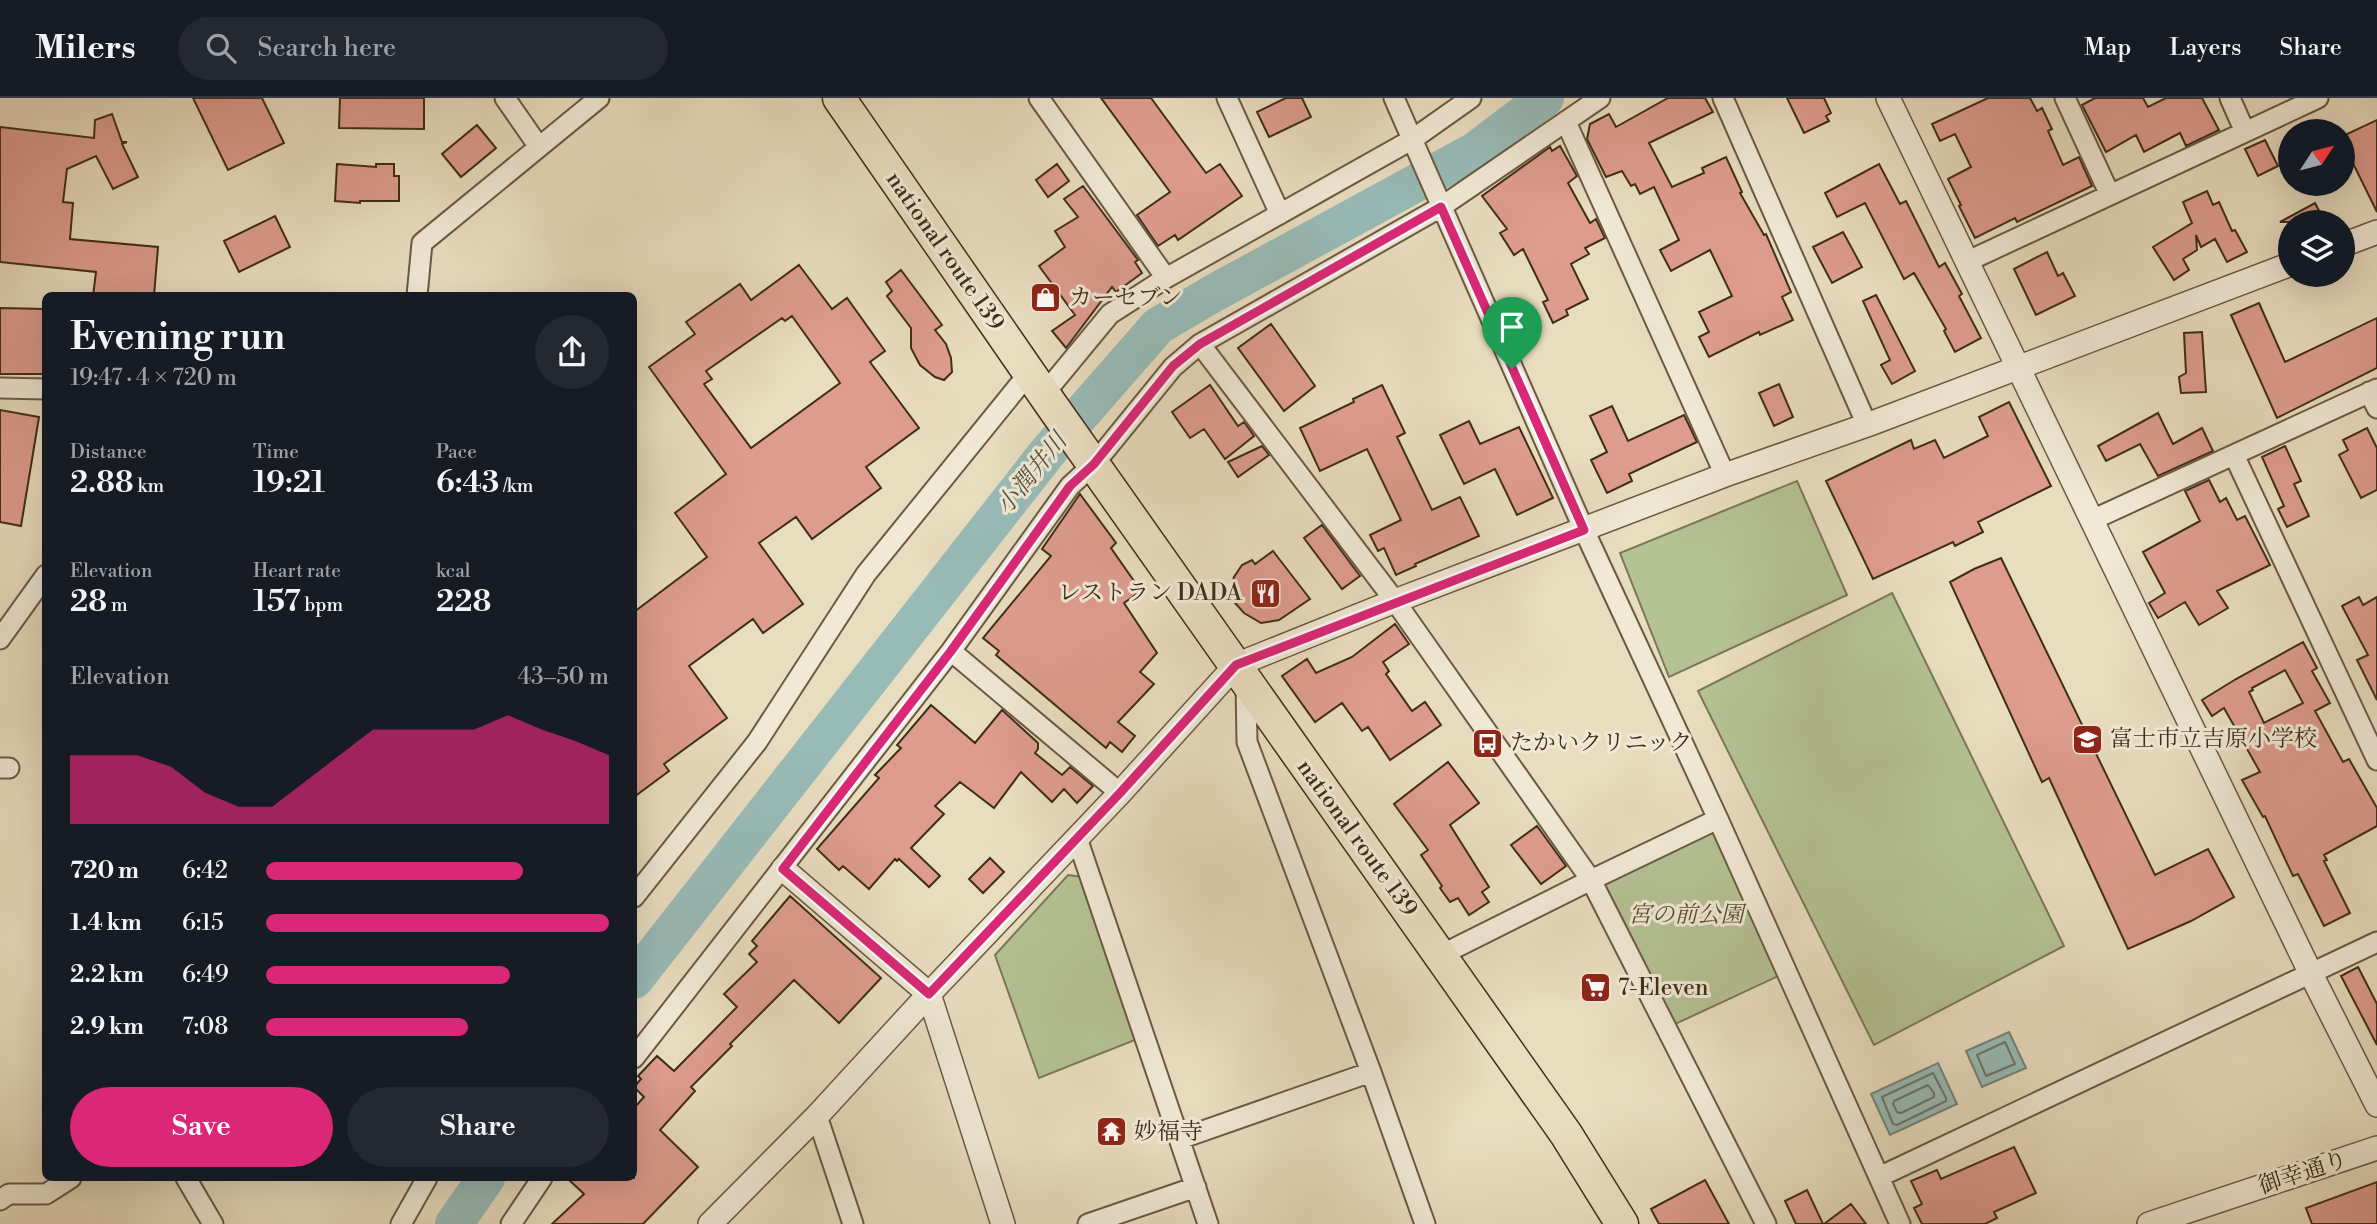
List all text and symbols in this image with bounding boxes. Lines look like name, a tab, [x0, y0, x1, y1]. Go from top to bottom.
search box	[178, 17, 668, 80]
text: Milers	[35, 28, 136, 69]
icon: search	[202, 29, 240, 67]
text: Search here	[258, 32, 396, 64]
text: Map	[2084, 33, 2131, 63]
text: Layers	[2169, 33, 2241, 63]
text: Share	[2279, 33, 2342, 63]
north arrow	[2278, 119, 2356, 196]
map controls	[2278, 119, 2355, 287]
street label: national route 139	[880, 166, 1010, 336]
button: layers	[2278, 210, 2355, 287]
shop icon: カーセブン	[1029, 281, 1063, 315]
place label: カーセブン	[1069, 284, 1183, 312]
pin	[1482, 297, 1542, 369]
icon: arrive	[1493, 308, 1531, 346]
text: Evening run	[70, 314, 285, 361]
button: share	[535, 315, 609, 389]
text: 19:47 · 4 × 720 m	[70, 364, 237, 392]
water label: 小潤井川	[990, 425, 1076, 521]
text: Distance	[70, 440, 147, 464]
text: Time	[253, 440, 299, 464]
text: Pace	[436, 440, 477, 464]
text: 2.88	[70, 464, 134, 502]
text: 19:21	[253, 464, 325, 502]
text: 6:43	[436, 464, 499, 502]
text: km	[134, 474, 164, 498]
text: /km	[499, 474, 533, 498]
text: Elevation	[70, 559, 152, 583]
text: Heart rate	[253, 559, 341, 583]
text: kcal	[436, 559, 470, 583]
restaurant icon: レストラン DADA	[1248, 576, 1282, 610]
place label: レストラン DADA	[1058, 579, 1243, 607]
text: 28	[70, 583, 107, 621]
text: 157	[253, 583, 301, 621]
text: 228	[436, 583, 491, 621]
text: m	[107, 593, 128, 617]
text: bpm	[301, 593, 343, 617]
text: Elevation	[70, 663, 170, 691]
text: 43–50 m	[517, 663, 609, 691]
school or university icon: 富士市立吉原小学校	[2070, 722, 2104, 756]
place label: 富士市立吉原小学校	[2110, 725, 2317, 753]
bus stop icon: たかいクリニック	[1470, 726, 1504, 760]
place label: たかいクリニック	[1510, 729, 1693, 757]
street label: national route 139	[1291, 754, 1423, 922]
text: 720 m	[70, 857, 139, 885]
text: 6:42	[182, 857, 228, 885]
park label: 宮の前公園	[1629, 901, 1748, 929]
text: 1.4 km	[70, 909, 142, 937]
text: 6:15	[182, 909, 224, 937]
text: 2.2 km	[70, 961, 144, 989]
text: 6:49	[182, 961, 229, 989]
supermarket icon: 7-Eleven	[1578, 971, 1612, 1005]
place label: 7-Eleven	[1618, 974, 1709, 1002]
text: 2.9 km	[70, 1013, 144, 1041]
text: 7:08	[182, 1013, 228, 1041]
button: Save	[70, 1087, 333, 1167]
button: Share	[347, 1087, 609, 1167]
temple icon: 妙福寺	[1094, 1115, 1128, 1149]
place label: 妙福寺	[1134, 1118, 1203, 1146]
street label: 御幸通り	[2255, 1145, 2351, 1201]

